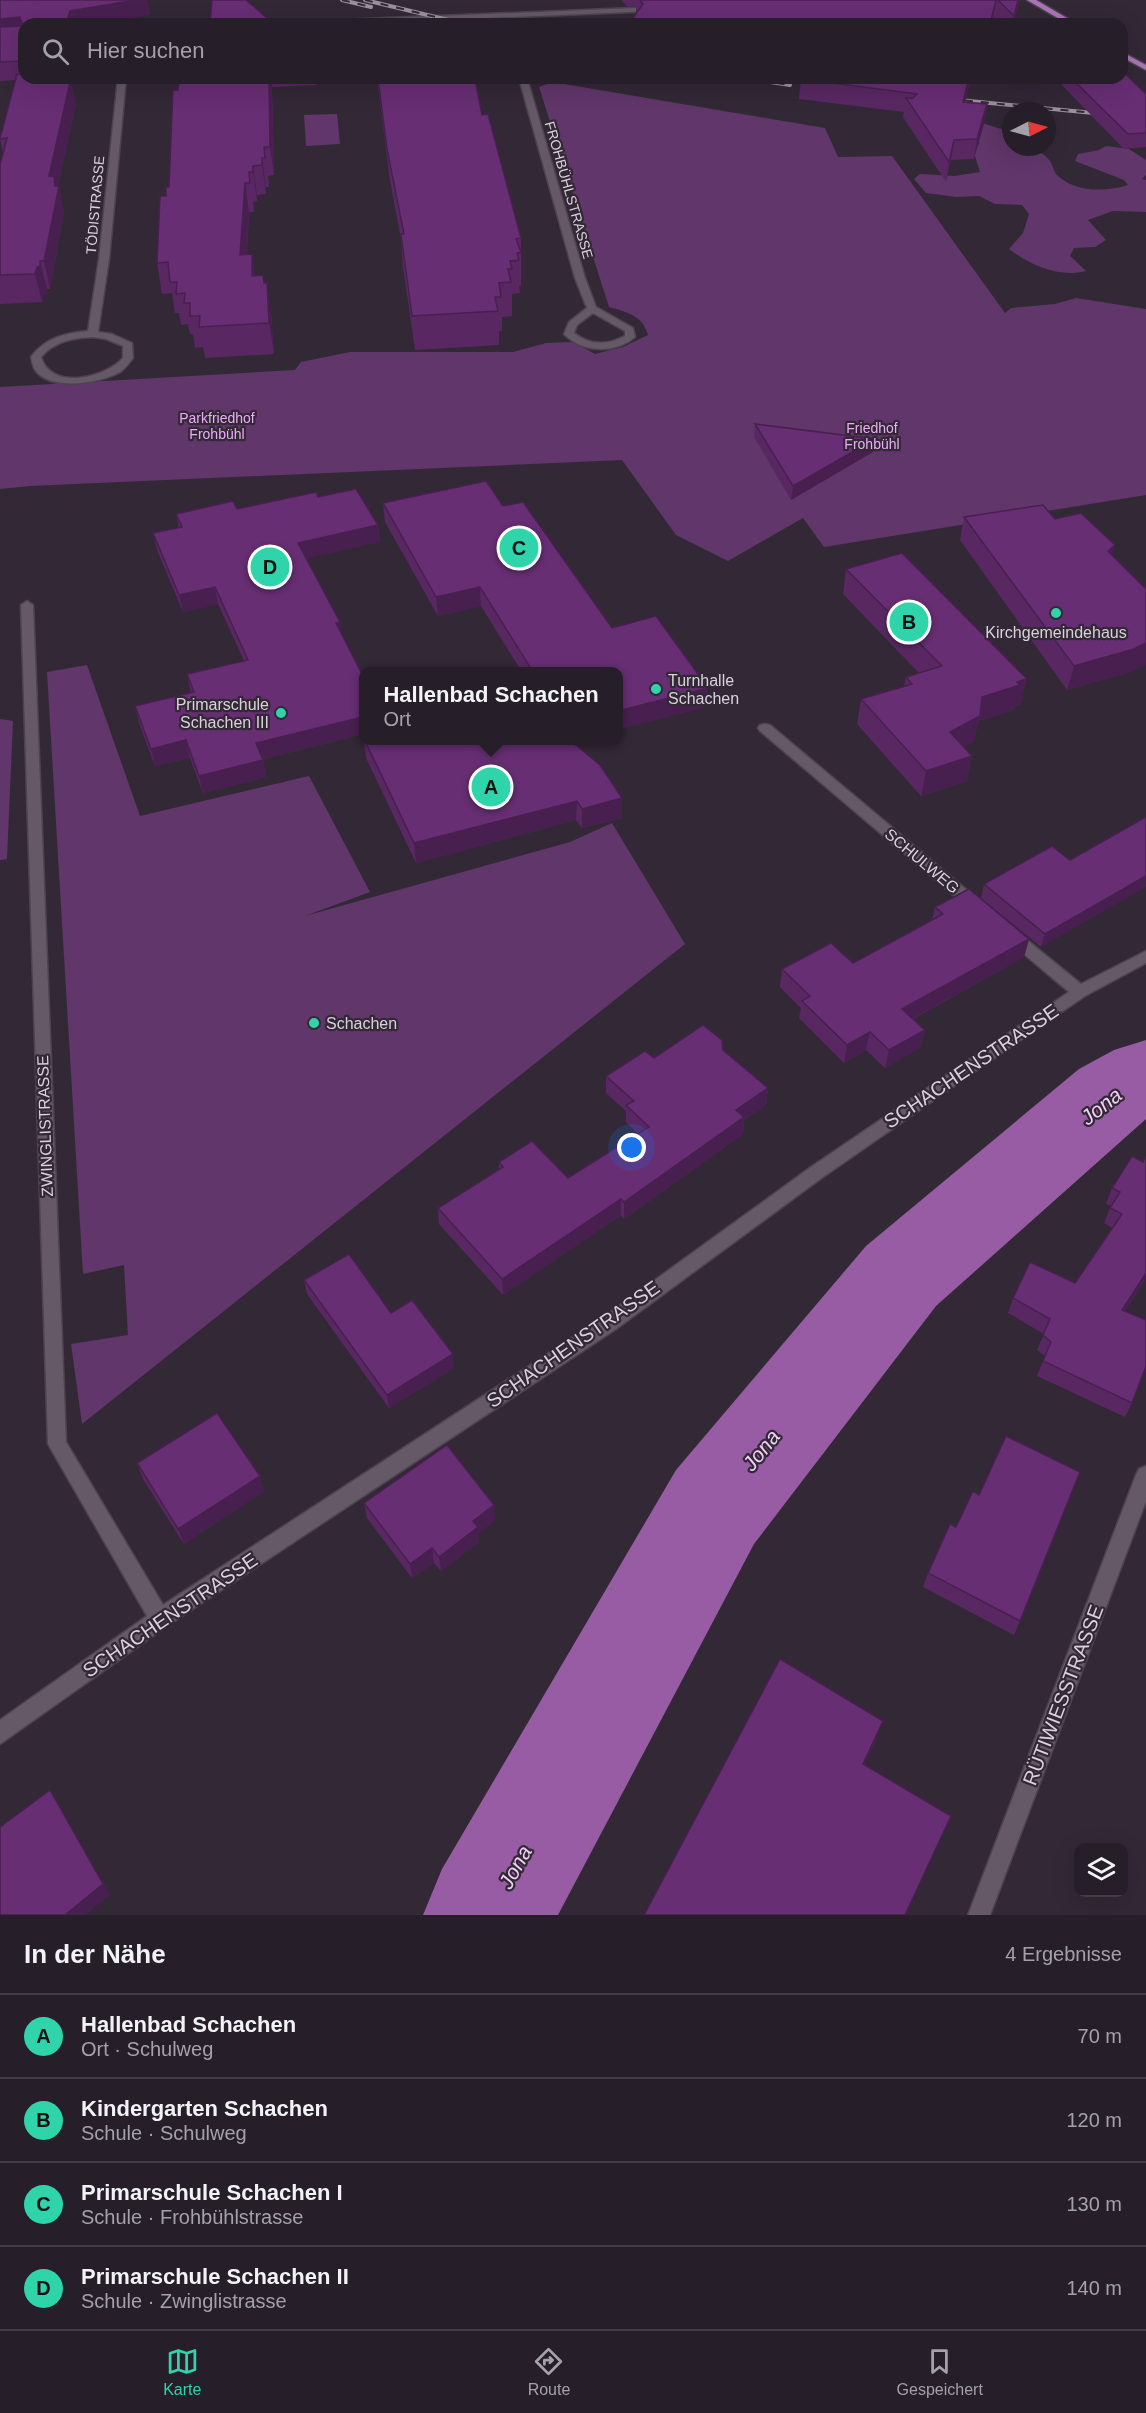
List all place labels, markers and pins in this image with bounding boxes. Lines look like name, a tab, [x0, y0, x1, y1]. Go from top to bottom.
pin: C	[500, 526, 538, 570]
pin: D	[250, 544, 290, 590]
pin: B	[890, 600, 928, 644]
marker: Kirchgemeindehaus	[1049, 606, 1063, 620]
place label: Kirchgemeindehaus	[985, 624, 1127, 641]
place label: Turnhalle Schachen	[668, 672, 739, 707]
marker: Turnhalle Schachen	[649, 682, 663, 696]
place label: Primarschule Schachen III	[176, 696, 269, 731]
marker: Primarschule Schachen III	[274, 706, 288, 720]
pin: A	[472, 764, 510, 810]
place label: Schachen	[326, 1015, 397, 1032]
marker: Schachen	[307, 1016, 321, 1030]

